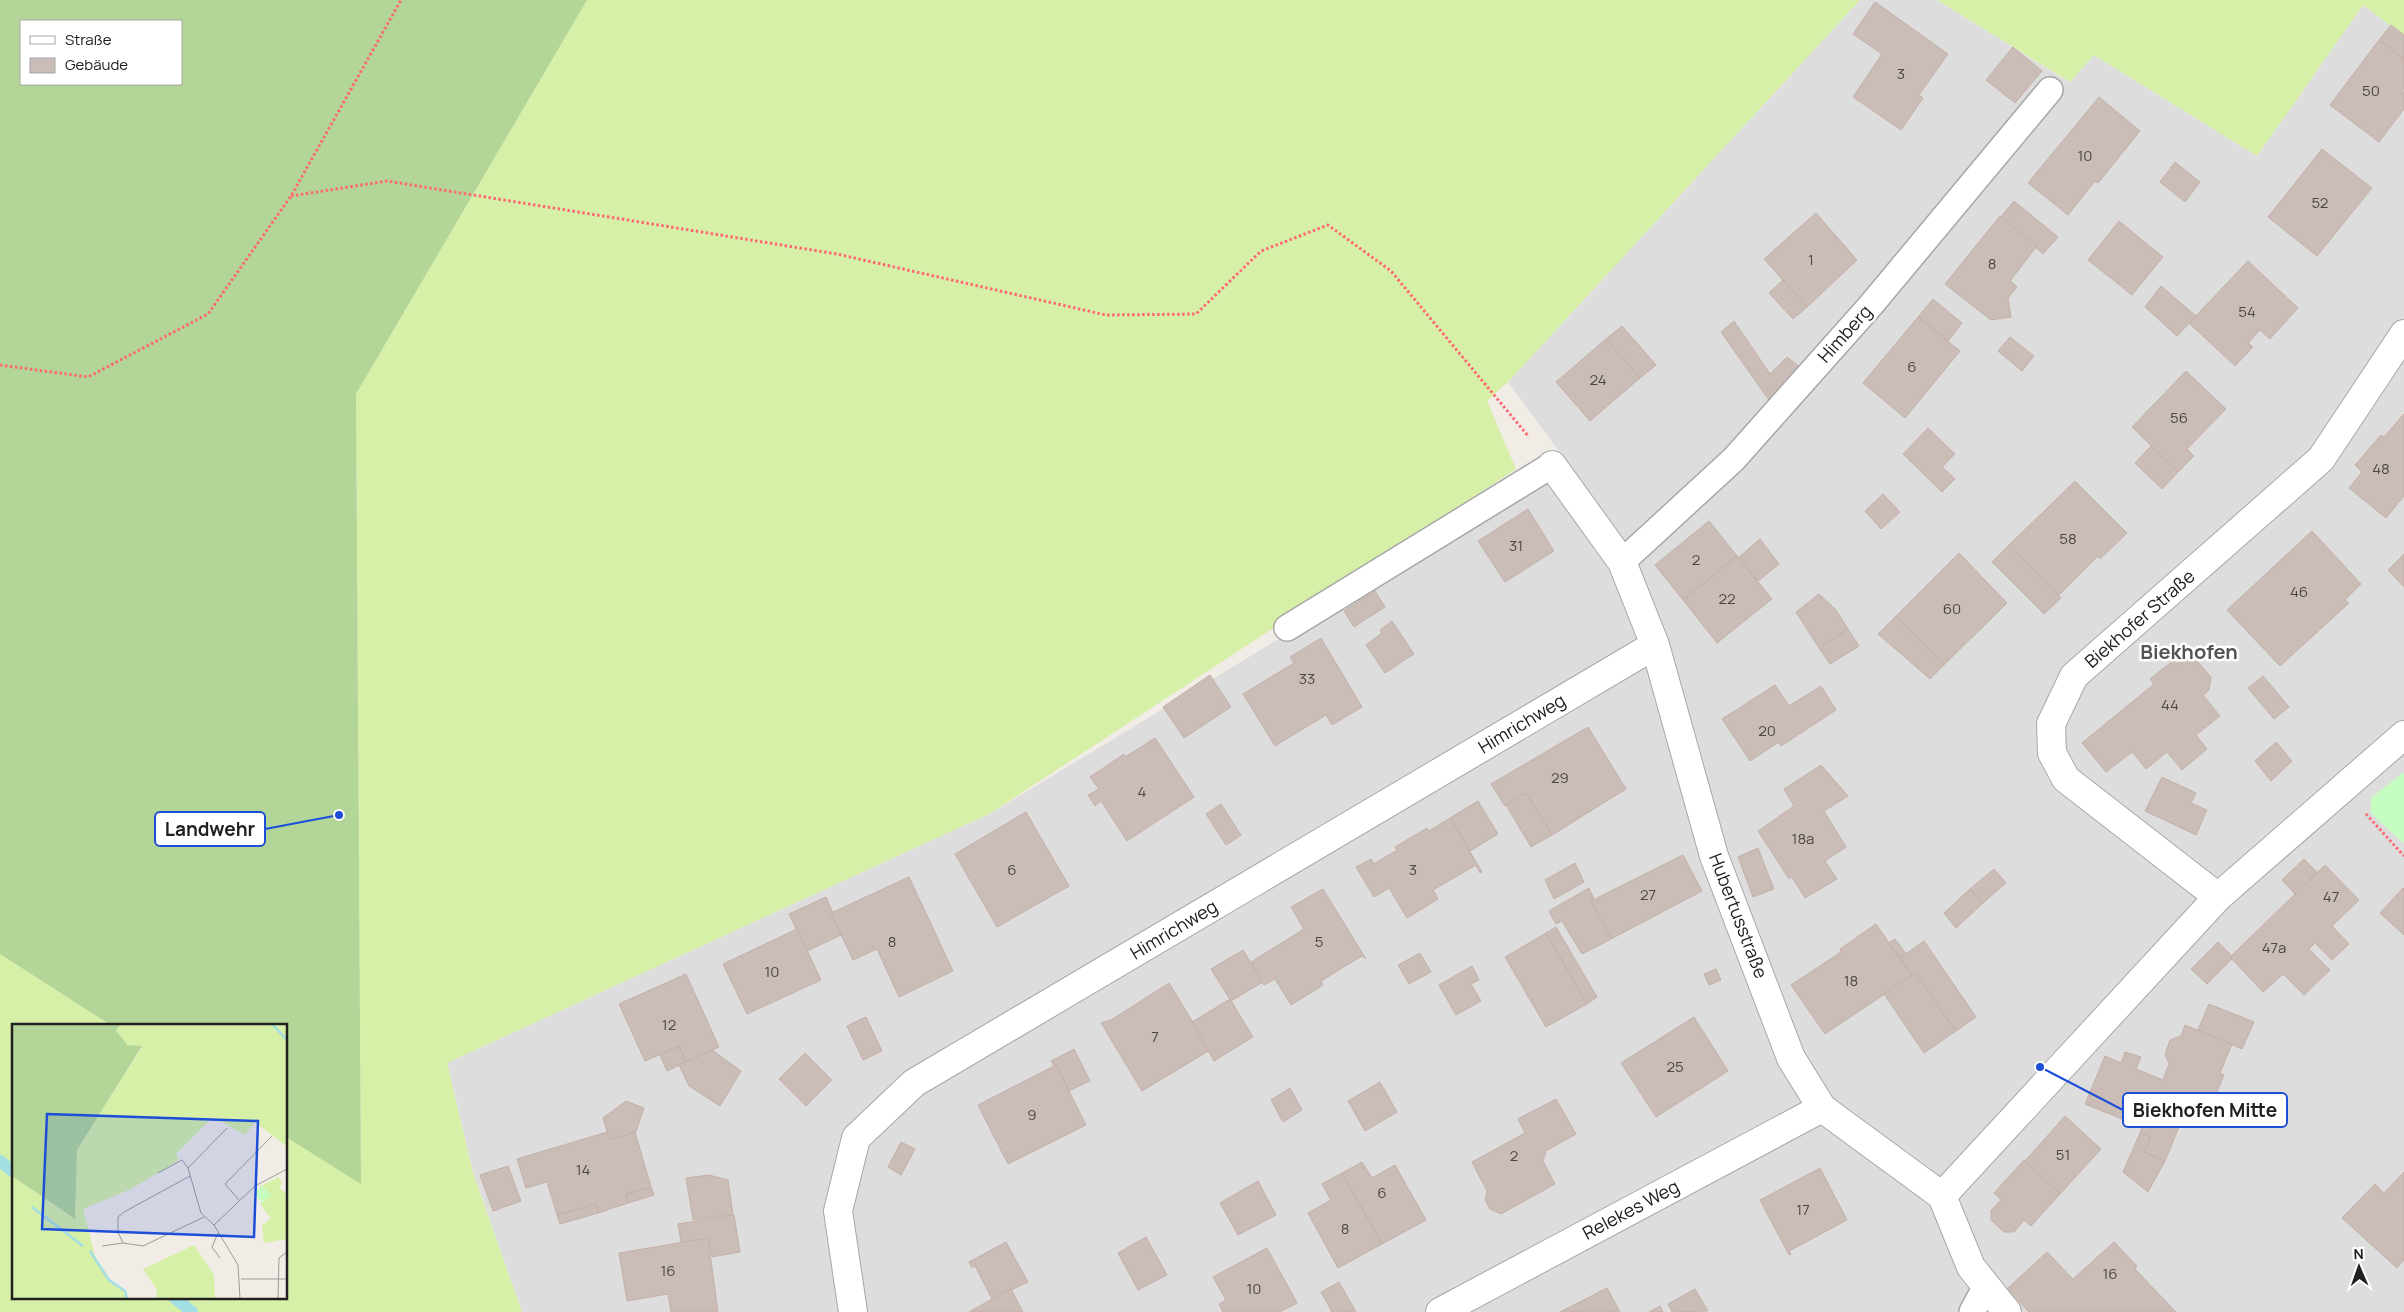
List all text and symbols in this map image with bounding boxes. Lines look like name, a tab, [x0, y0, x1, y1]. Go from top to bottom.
legend	[20, 20, 182, 85]
text: Straße	[65, 29, 112, 50]
text: Gebäude	[65, 54, 128, 75]
house number: 3	[1897, 63, 1905, 84]
house number: 50	[2362, 80, 2380, 101]
house number: 10	[2078, 145, 2093, 166]
house number: 52	[2312, 192, 2328, 213]
house number: 1	[1808, 249, 1814, 270]
house number: 8	[1988, 253, 1996, 274]
street label: Himberg	[1812, 299, 1877, 367]
house number: 54	[2238, 301, 2256, 322]
house number: 6	[1907, 356, 1917, 377]
house number: 24	[1589, 369, 1607, 390]
house number: 56	[2170, 407, 2188, 428]
house number: 48	[2372, 458, 2390, 479]
house number: 58	[2059, 528, 2077, 549]
house number: 31	[1509, 535, 1523, 556]
house number: 2	[1692, 549, 1700, 570]
street label: Biekhofer Straße	[2079, 564, 2199, 673]
house number: 46	[2290, 581, 2308, 602]
house number: 22	[1718, 588, 1736, 609]
house number: 60	[1943, 598, 1961, 619]
district label: Biekhofen	[2140, 638, 2238, 665]
house number: 33	[1299, 668, 1315, 689]
street label: Himrichweg	[1473, 688, 1570, 759]
house number: 44	[2161, 694, 2179, 715]
house number: 20	[1758, 720, 1776, 741]
house number: 29	[1551, 767, 1569, 788]
house number: 4	[1138, 781, 1147, 802]
callout: Landwehr	[155, 812, 265, 846]
text: Landwehr	[165, 816, 256, 842]
house number: 18a	[1792, 828, 1814, 849]
street label: Hubertusstraße	[1704, 850, 1774, 982]
house number: 6	[1007, 859, 1017, 880]
house number: 3	[1409, 859, 1417, 880]
house number: 27	[1640, 884, 1656, 905]
house number: 47	[2323, 886, 2339, 907]
street label: Himrichweg	[1125, 894, 1222, 965]
house number: 8	[888, 931, 896, 952]
house number: 5	[1315, 931, 1323, 952]
house number: 47a	[2262, 937, 2286, 958]
house number: 10	[765, 961, 780, 982]
house number: 18	[1844, 970, 1858, 991]
house number: 12	[662, 1014, 676, 1035]
inset map	[12, 1024, 288, 1300]
house number: 7	[1151, 1026, 1159, 1047]
house number: 25	[1666, 1056, 1684, 1077]
callout: Biekhofen Mitte	[2123, 1093, 2287, 1127]
text: Biekhofen Mitte	[2133, 1097, 2277, 1123]
house number: 9	[1027, 1104, 1037, 1125]
house number: 51	[2056, 1144, 2070, 1165]
house number: 2	[1510, 1145, 1518, 1166]
house number: 14	[576, 1159, 590, 1180]
street label: Relekes Weg	[1578, 1174, 1683, 1245]
house number: 6	[1377, 1182, 1387, 1203]
house number: 17	[1796, 1199, 1810, 1220]
house number: 8	[1341, 1218, 1349, 1239]
north arrow	[2334, 1242, 2384, 1292]
text: N	[2353, 1244, 2364, 1263]
house number: 16	[660, 1260, 676, 1281]
house number: 16	[2102, 1263, 2118, 1284]
house number: 10	[1247, 1278, 1262, 1299]

